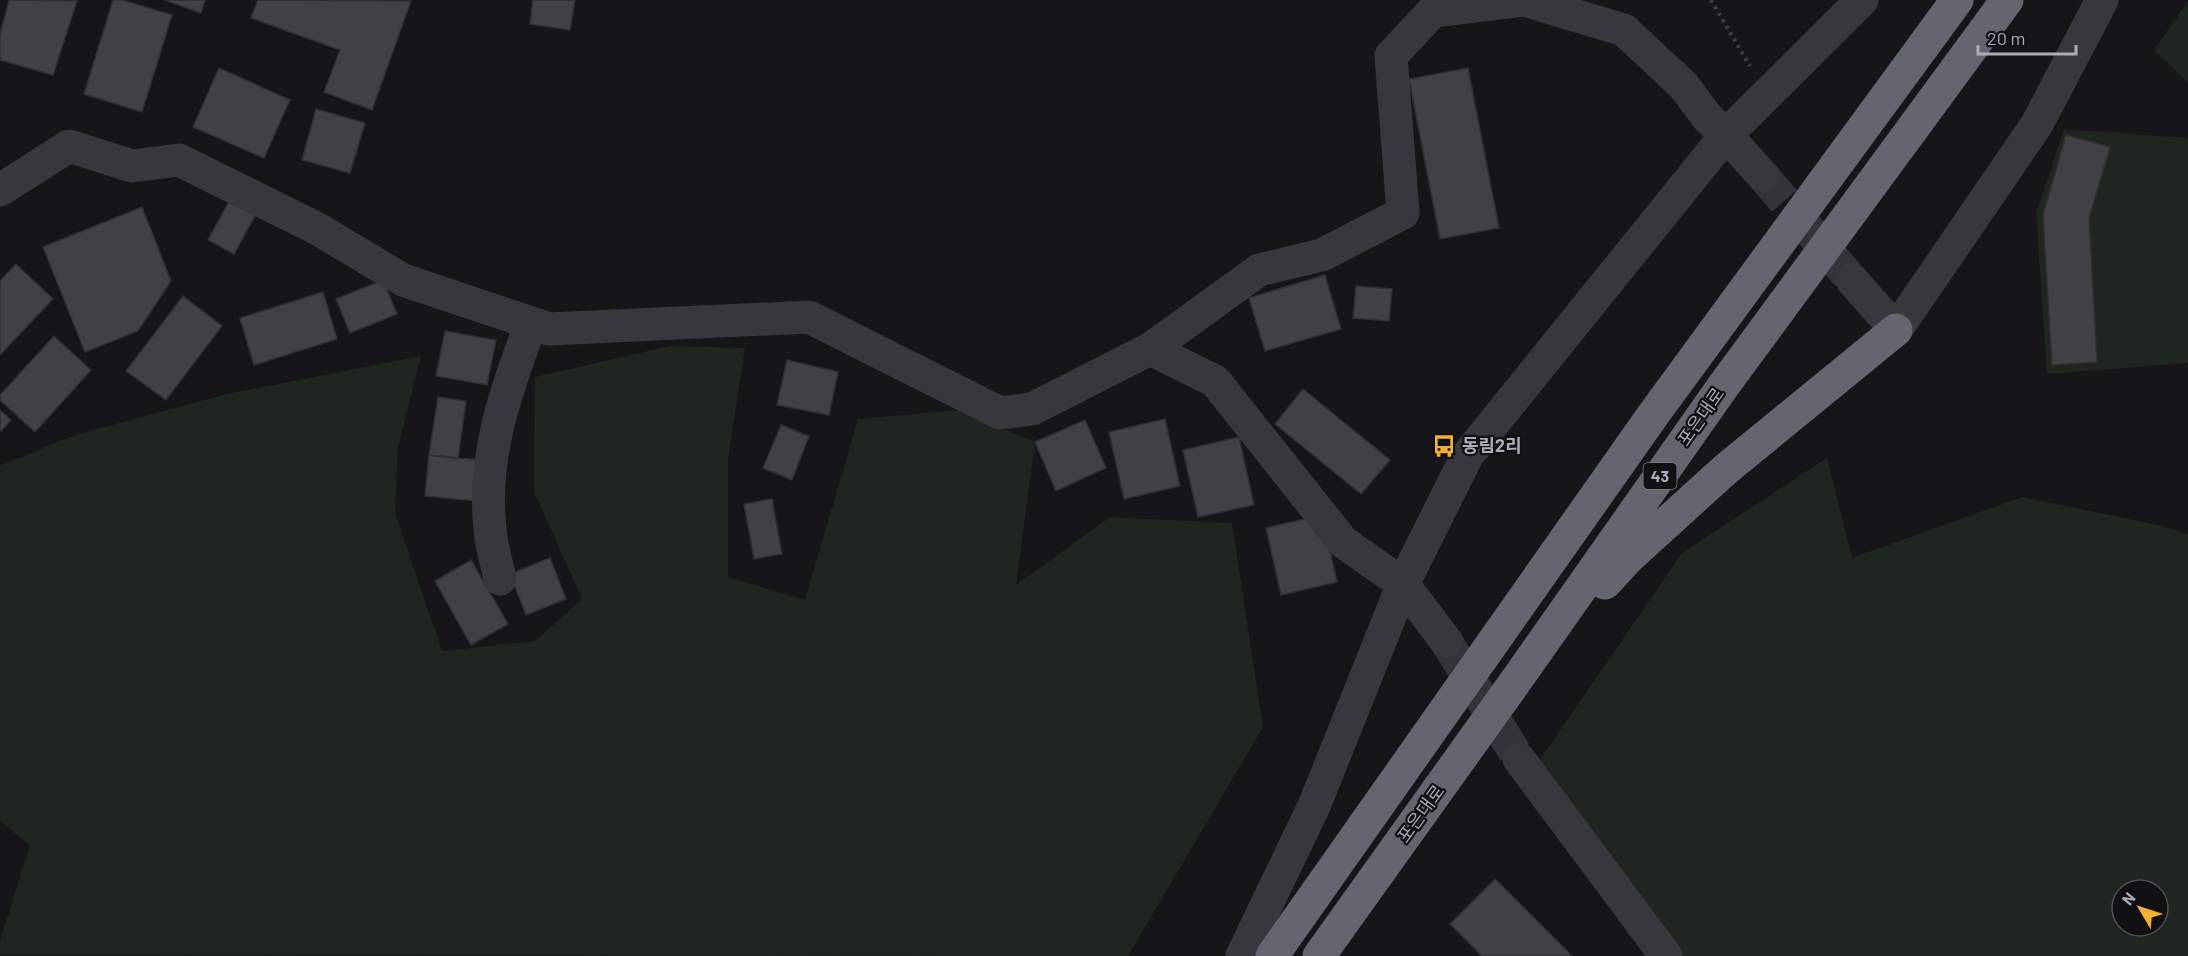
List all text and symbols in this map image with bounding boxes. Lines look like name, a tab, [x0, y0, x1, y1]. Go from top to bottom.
scale bar	[1978, 18, 2076, 56]
text: 20 m	[1987, 27, 2025, 49]
street label: 포은대로	[1672, 383, 1728, 450]
bus stop icon: 동림2리	[1431, 433, 1457, 459]
place label: 동림2리	[1462, 434, 1522, 456]
road number: 43	[1644, 463, 1676, 489]
street label: 포은대로	[1392, 780, 1449, 847]
north arrow	[2110, 878, 2170, 938]
text: N	[2117, 888, 2139, 908]

